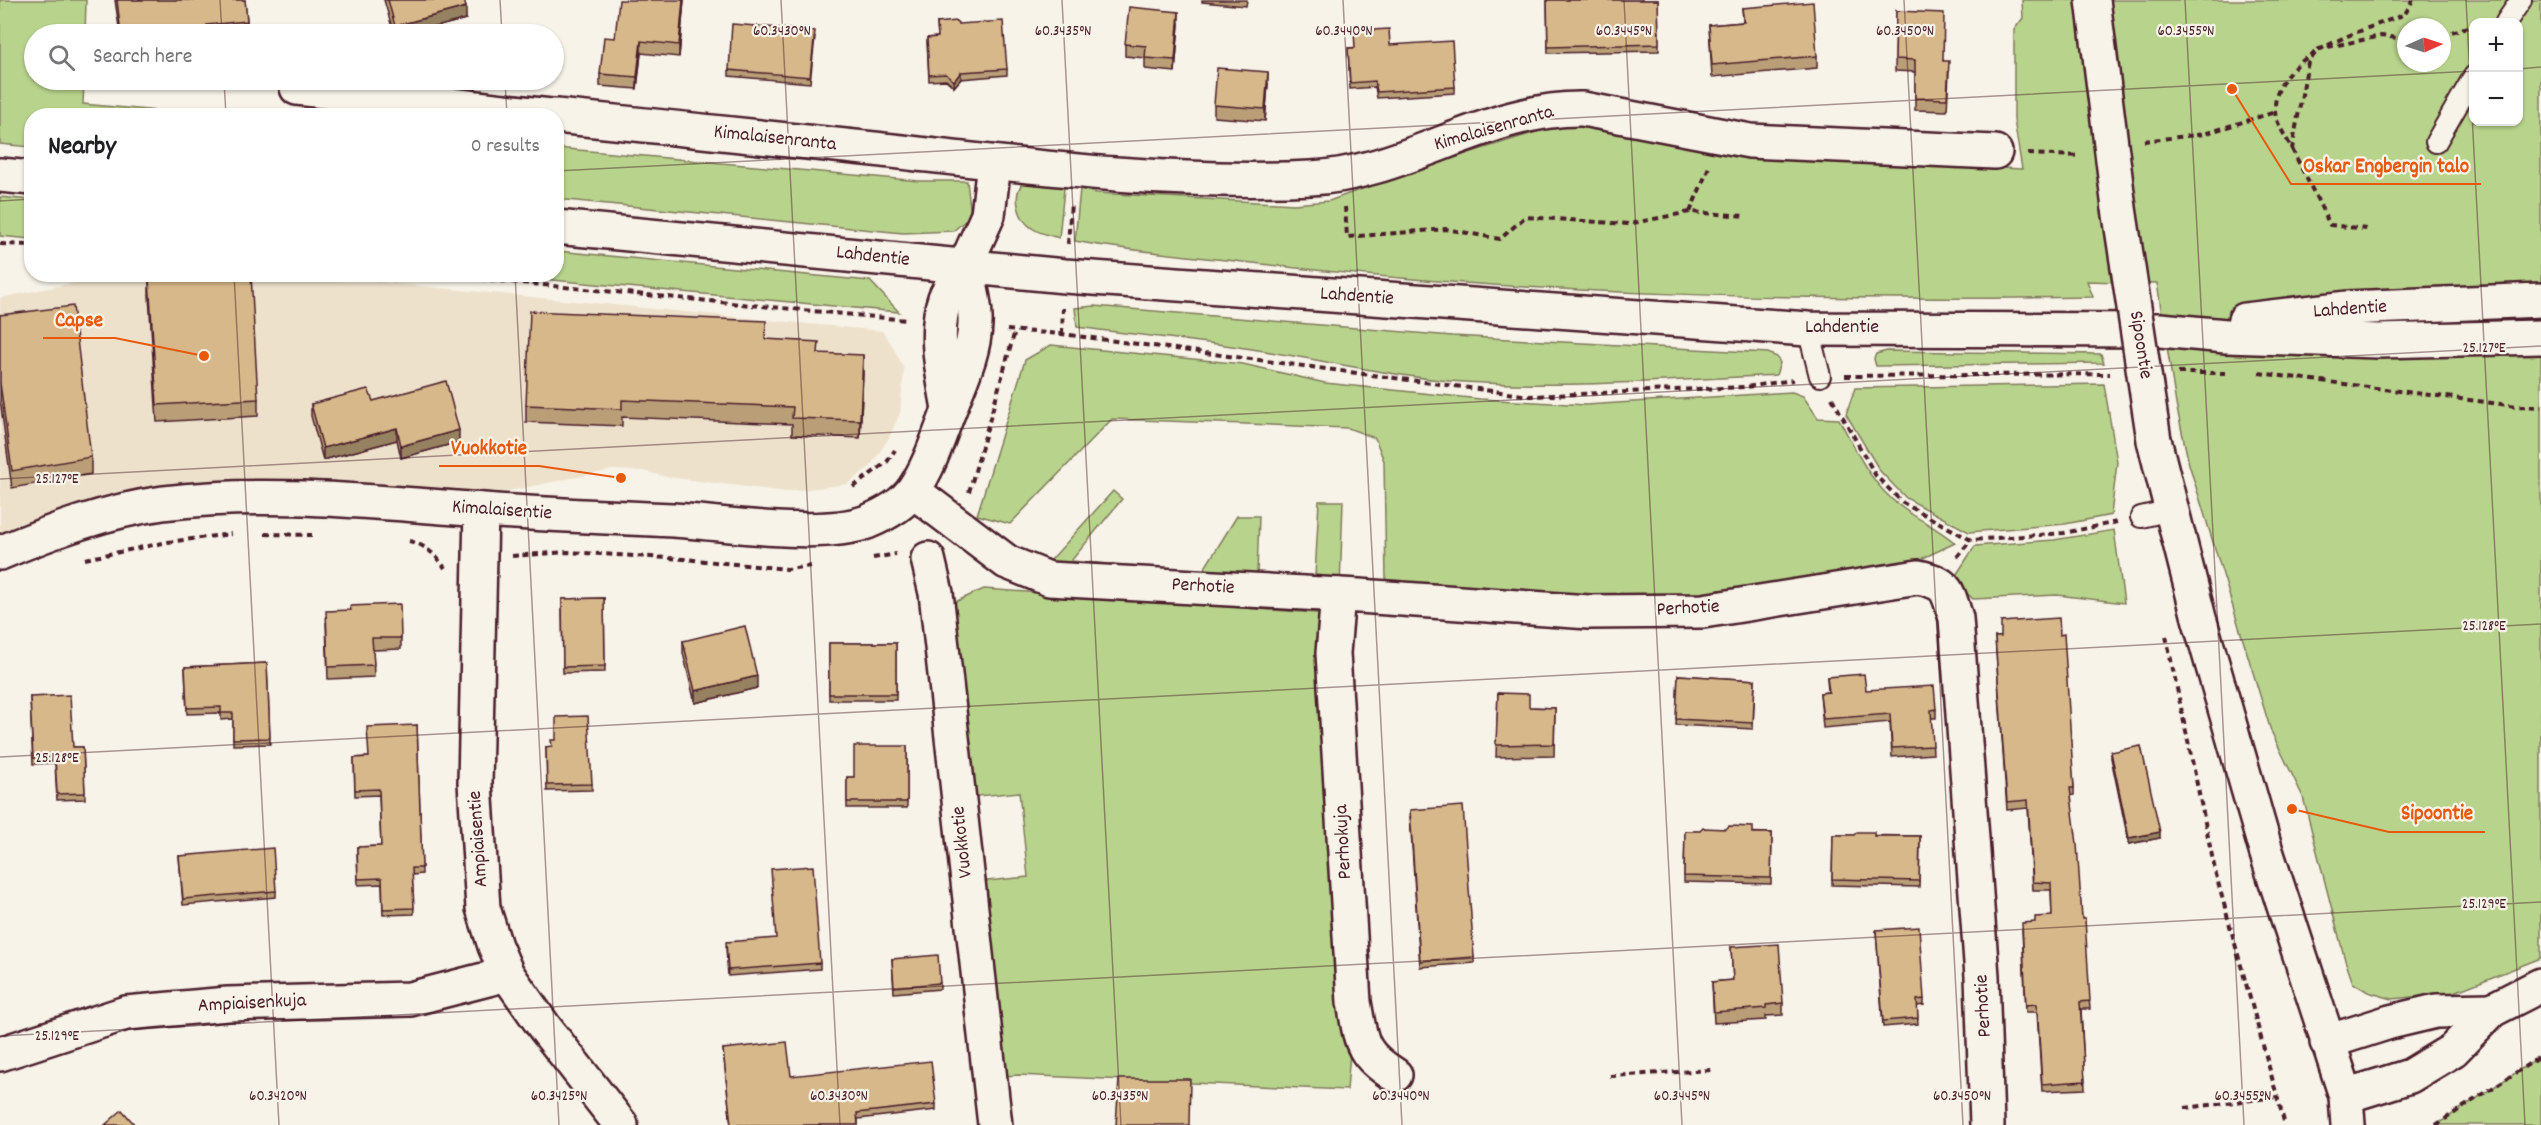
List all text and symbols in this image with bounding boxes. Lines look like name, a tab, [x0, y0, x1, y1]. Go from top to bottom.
north arrow	[2397, 18, 2451, 72]
map controls	[2469, 18, 2523, 126]
button: +	[2469, 18, 2523, 72]
text: 60.3430°N	[753, 21, 811, 43]
text: 60.3435°N	[1035, 21, 1091, 43]
text: 60.3440°N	[1315, 21, 1373, 43]
text: 60.3445°N	[1596, 21, 1652, 43]
text: 60.3450°N	[1876, 21, 1934, 43]
text: 60.3455°N	[2157, 21, 2215, 43]
search box	[24, 24, 564, 90]
icon: search	[45, 41, 78, 74]
text: Search here	[93, 42, 192, 73]
button: −	[2469, 72, 2523, 126]
street label: Kimalaisenranta	[1431, 98, 1558, 159]
street label: Kimalaisenranta	[712, 119, 838, 159]
text: Nearby	[48, 129, 116, 166]
text: 0 results	[471, 133, 540, 161]
callout: Oskar Engbergin talo	[2291, 145, 2481, 184]
text: Oskar Engbergin talo	[2303, 153, 2469, 183]
street label: Lahdentie	[835, 239, 911, 275]
street label: Lahdentie	[1319, 280, 1395, 314]
street label: Lahdentie	[2312, 293, 2388, 327]
callout: Capse	[43, 299, 115, 338]
text: Capse	[55, 307, 103, 337]
street label: Sipoontie	[2121, 309, 2159, 381]
street label: Lahdentie	[1805, 314, 1879, 342]
text: 25.127°E	[2462, 338, 2506, 360]
callout: Vuokkotie	[439, 427, 539, 466]
text: Vuokkotie	[451, 435, 527, 465]
text: 25.127°E	[35, 469, 79, 491]
street label: Kimalaisentie	[451, 494, 553, 528]
street label: Perhotie	[1171, 571, 1235, 603]
street label: Perhotie	[1656, 593, 1720, 625]
text: 25.128°E	[2462, 616, 2506, 638]
text: 25.128°E	[35, 748, 79, 770]
street label: Ampiaisentie	[462, 790, 496, 888]
callout: Sipoontie	[2389, 793, 2485, 832]
text: Sipoontie	[2401, 800, 2473, 830]
street label: Perhokuja	[1328, 803, 1360, 880]
street label: Vuokkotie	[945, 804, 981, 879]
text: 25.129°E	[2462, 894, 2506, 916]
street label: Perhotie	[1968, 974, 2000, 1038]
street label: Ampiaisenkuja	[197, 987, 308, 1021]
text: 25.129°E	[35, 1026, 79, 1048]
text: 60.3420°N	[249, 1086, 307, 1108]
text: 60.3425°N	[531, 1086, 587, 1108]
text: 60.3430°N	[810, 1086, 868, 1108]
text: 60.3435°N	[1092, 1086, 1148, 1108]
text: 60.3440°N	[1372, 1086, 1430, 1108]
text: 60.3445°N	[1654, 1086, 1710, 1108]
text: 60.3450°N	[1933, 1086, 1991, 1108]
text: 60.3455°N	[2214, 1086, 2272, 1108]

